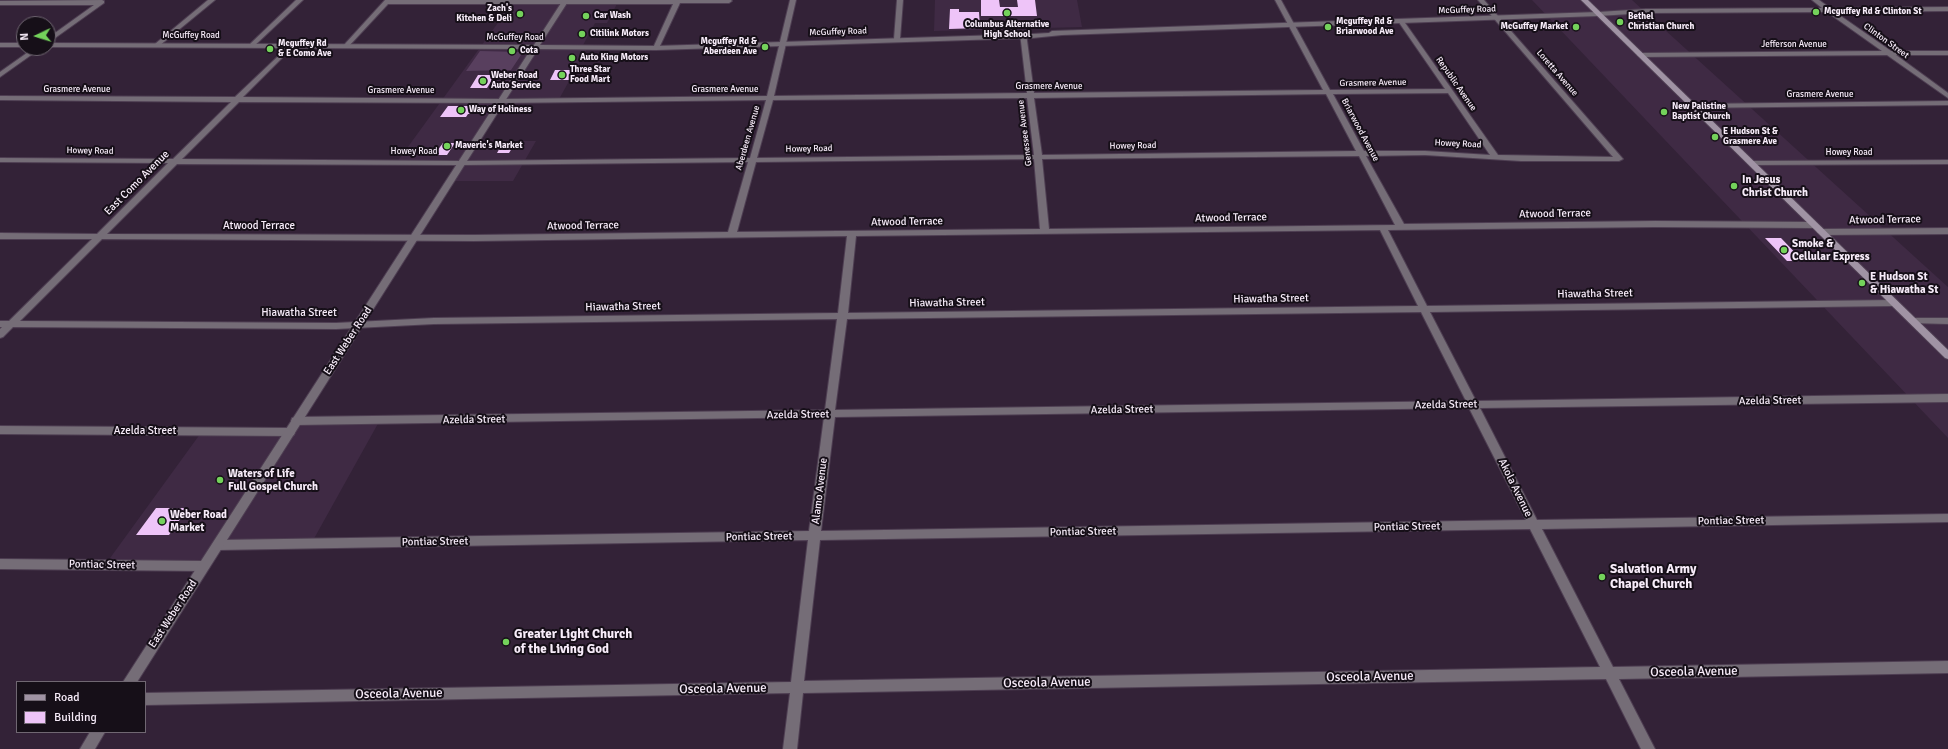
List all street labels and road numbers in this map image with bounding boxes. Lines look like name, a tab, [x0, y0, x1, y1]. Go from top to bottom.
street label: McGuffey Road	[1438, 4, 1496, 16]
street label: Clinton Street	[1861, 21, 1911, 61]
street label: McGuffey Road	[809, 26, 867, 38]
street label: McGuffey Road	[162, 31, 220, 41]
street label: McGuffey Road	[486, 33, 544, 43]
street label: Jefferson Avenue	[1761, 40, 1827, 50]
street label: Loretta Avenue	[1534, 48, 1580, 98]
street label: Republic Avenue	[1433, 55, 1479, 113]
street label: Grasmere Avenue	[1339, 77, 1407, 89]
street label: Grasmere Avenue	[1016, 82, 1082, 92]
street label: Grasmere Avenue	[44, 85, 110, 95]
street label: Grasmere Avenue	[692, 85, 758, 95]
street label: Grasmere Avenue	[368, 86, 434, 96]
street label: Grasmere Avenue	[1787, 90, 1853, 100]
street label: Briarwood Avenue	[1339, 97, 1381, 163]
street label: Genessee Avenue	[1016, 99, 1034, 167]
street label: Aberdeen Avenue	[734, 104, 762, 172]
street label: Howey Road	[1434, 137, 1482, 151]
street label: Howey Road	[1109, 140, 1157, 152]
street label: Howey Road	[785, 143, 833, 155]
street label: Howey Road	[66, 145, 114, 157]
street label: Howey Road	[391, 147, 437, 157]
street label: East Como Avenue	[102, 148, 172, 218]
street label: Howey Road	[1826, 148, 1872, 158]
street label: Atwood Terrace	[1519, 207, 1591, 221]
street label: Atwood Terrace	[1195, 211, 1267, 225]
street label: Atwood Terrace	[1849, 213, 1921, 227]
street label: Atwood Terrace	[871, 215, 943, 229]
street label: Atwood Terrace	[223, 219, 295, 233]
street label: Atwood Terrace	[547, 219, 619, 233]
street label: Hiawatha Street	[1557, 287, 1633, 301]
street label: Hiawatha Street	[1233, 292, 1309, 306]
street label: Hiawatha Street	[909, 296, 985, 310]
street label: Hiawatha Street	[585, 300, 661, 314]
street label: East Weber Road	[321, 304, 375, 378]
street label: Hiawatha Street	[261, 306, 337, 320]
street label: Azelda Street	[1739, 394, 1801, 408]
street label: Azelda Street	[1415, 398, 1477, 412]
street label: Azelda Street	[1091, 403, 1153, 417]
street label: Azelda Street	[767, 408, 829, 422]
street label: Azelda Street	[443, 413, 505, 427]
street label: Azelda Street	[114, 424, 176, 438]
street label: Alamo Avenue	[809, 457, 831, 525]
street label: Akola Avenue	[1495, 457, 1535, 519]
street label: Pontiac Street	[1698, 514, 1764, 528]
street label: Pontiac Street	[1374, 520, 1440, 534]
street label: Pontiac Street	[1050, 525, 1116, 539]
street label: Pontiac Street	[726, 530, 792, 544]
street label: Pontiac Street	[402, 535, 468, 549]
street label: Pontiac Street	[69, 558, 135, 572]
street label: East Weber Road	[146, 577, 200, 651]
street label: Osceola Avenue	[1650, 663, 1738, 681]
street label: Osceola Avenue	[1326, 668, 1414, 686]
street label: Osceola Avenue	[1003, 674, 1091, 692]
street label: Osceola Avenue	[679, 680, 767, 698]
street label: Osceola Avenue	[355, 685, 443, 703]

